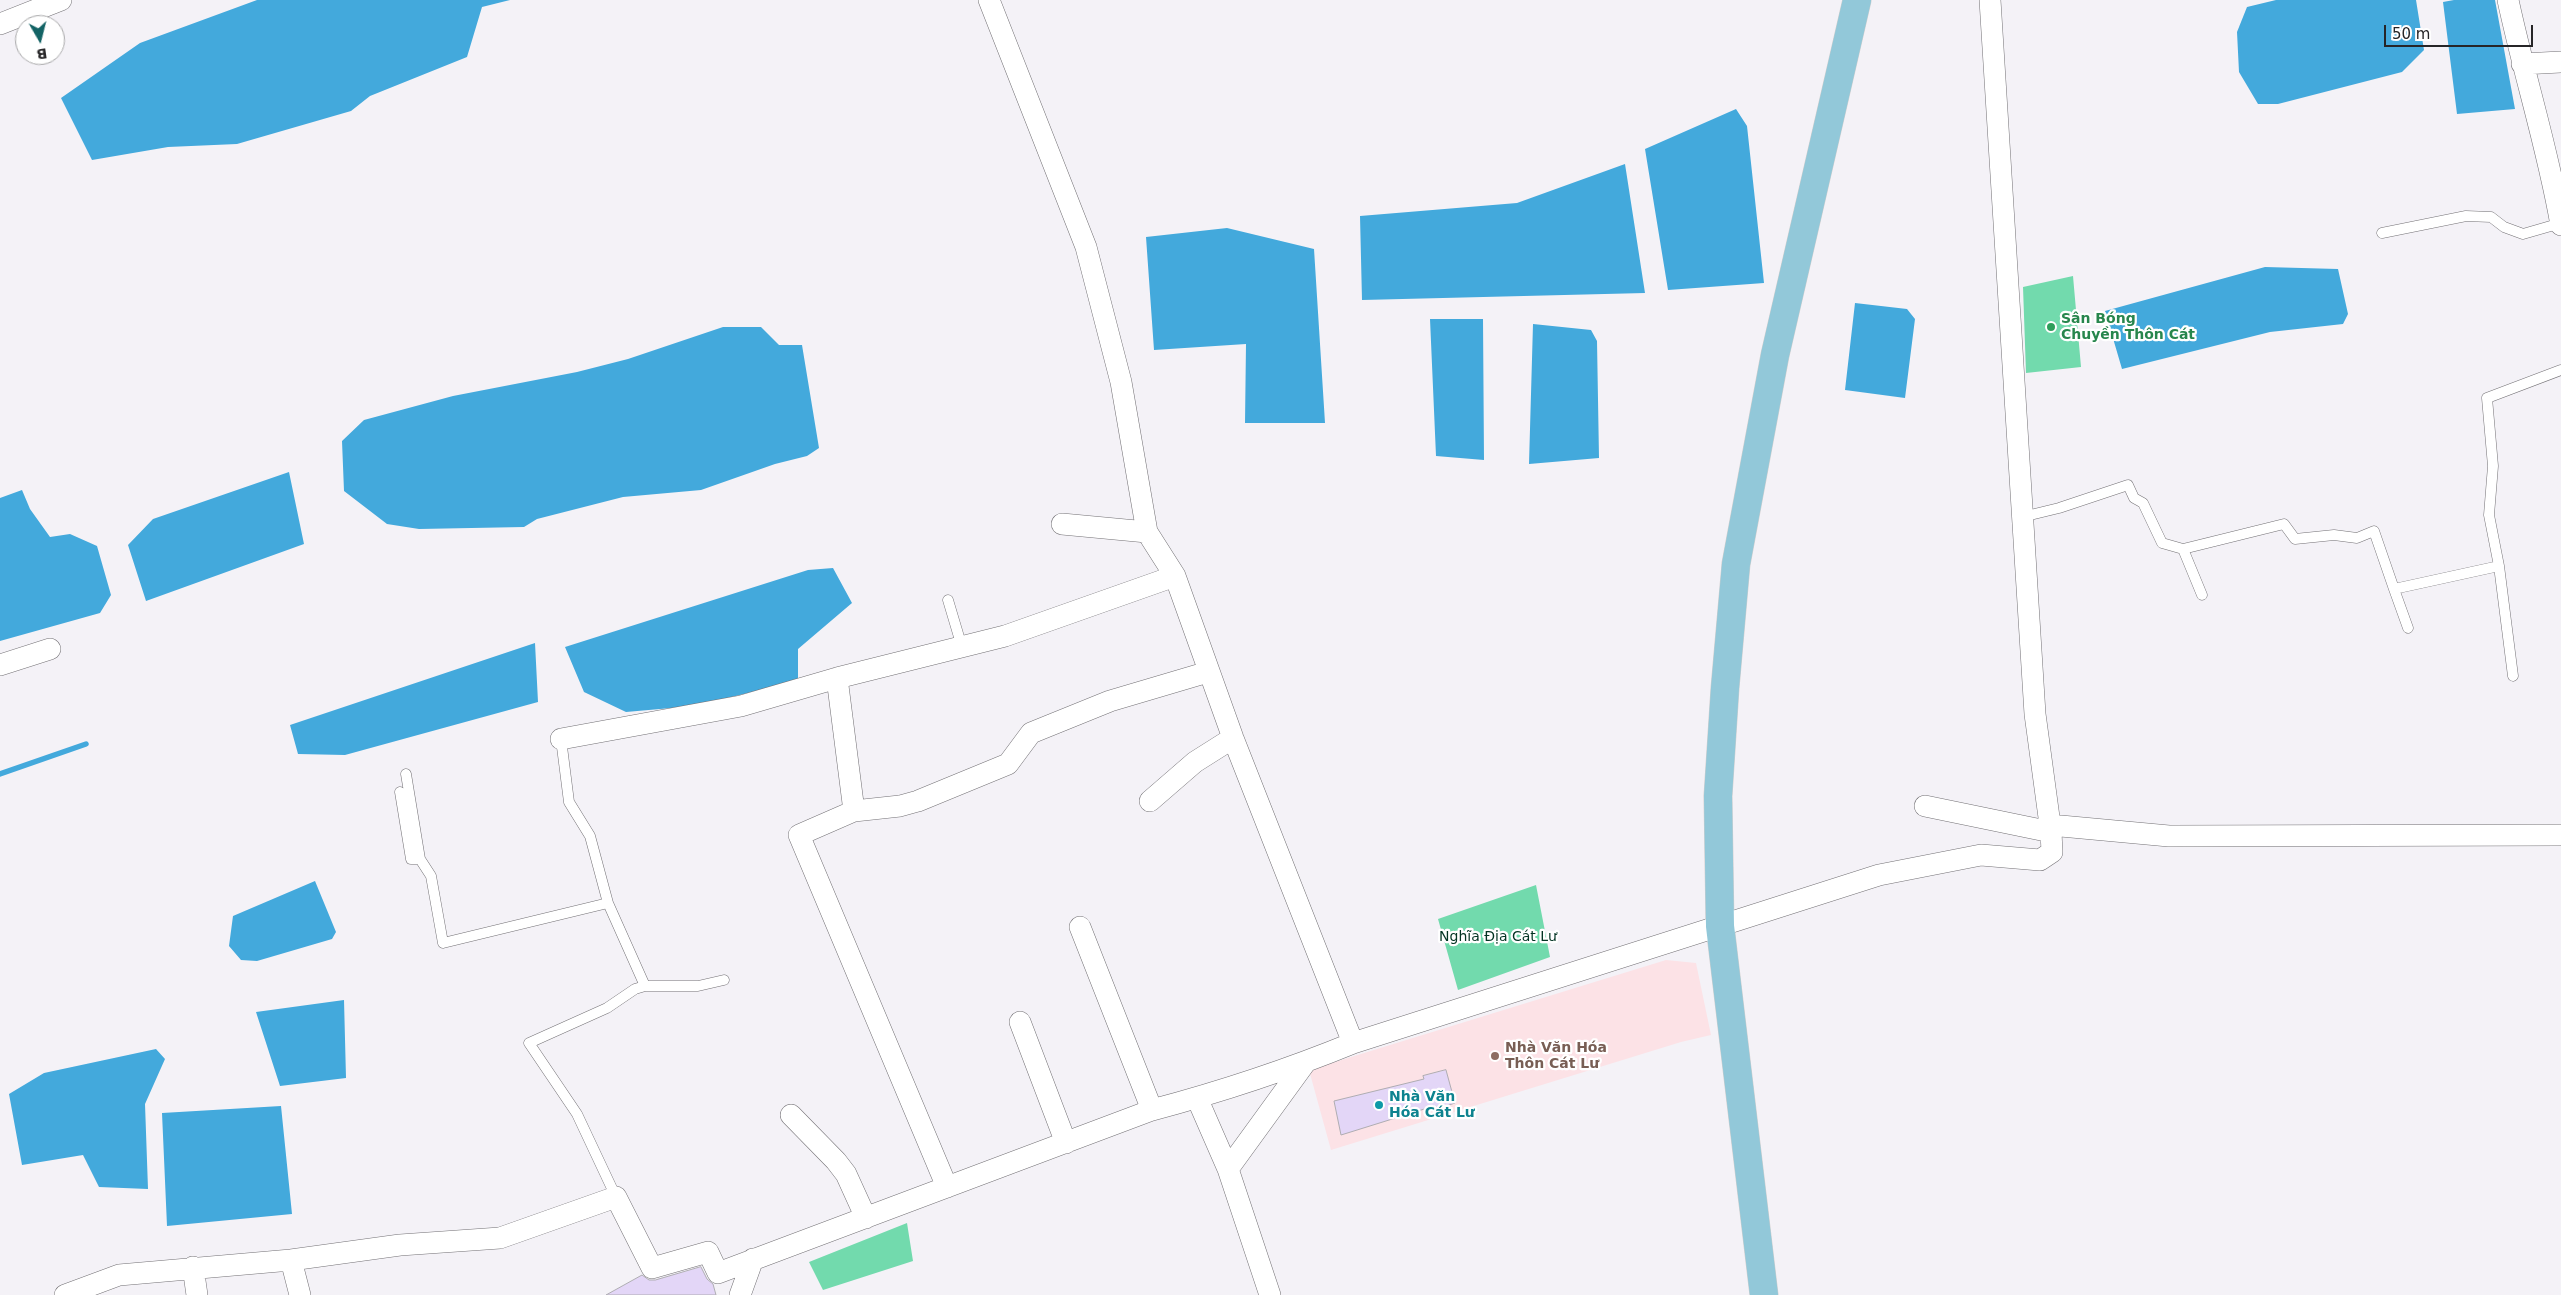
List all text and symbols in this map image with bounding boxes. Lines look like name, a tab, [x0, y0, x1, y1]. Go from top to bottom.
north arrow	[15, 15, 65, 65]
scale bar	[2386, 15, 2535, 47]
text: 50 m	[2392, 25, 2430, 43]
text: B	[36, 45, 48, 63]
place label: Sân Bóng Chuyền Thôn Cát	[2061, 311, 2195, 344]
marker: Sân Bóng Chuyền Thôn Cát	[2045, 321, 2057, 333]
park label: Nghĩa Địa Cát Lư	[1439, 929, 1557, 945]
place label: Nhà Văn Hóa Thôn Cát Lư	[1505, 1040, 1607, 1072]
marker: Nhà Văn Hóa Thôn Cát Lư	[1489, 1050, 1501, 1062]
place label: Nhà Văn Hóa Cát Lư	[1389, 1089, 1475, 1122]
marker: Nhà Văn Hóa Cát Lư	[1373, 1099, 1385, 1111]

